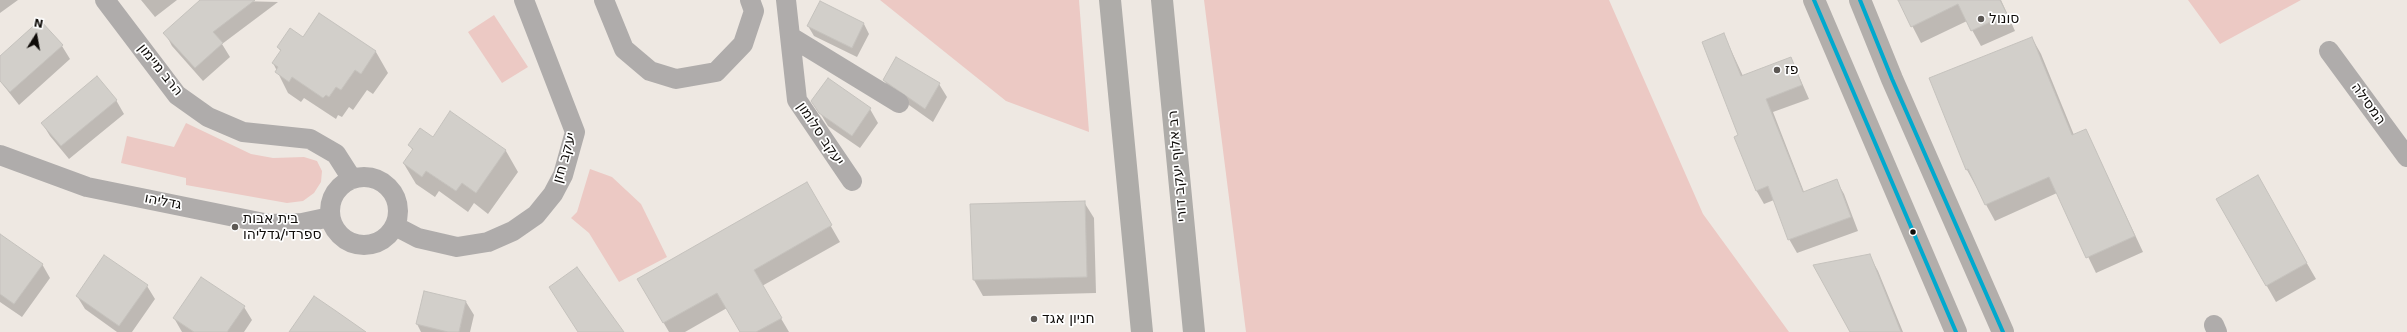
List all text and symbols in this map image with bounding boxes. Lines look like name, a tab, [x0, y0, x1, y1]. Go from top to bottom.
place label: סונול	[1989, 11, 2019, 27]
marker: סונול	[1976, 14, 1986, 24]
north arrow	[16, 16, 56, 56]
text: N	[33, 16, 44, 31]
street label: הרב מיימון	[134, 40, 186, 100]
place label: פז	[1785, 62, 1799, 78]
marker: פז	[1772, 65, 1782, 75]
street label: המסילה	[2347, 80, 2389, 128]
street label: יעקב סלומון	[793, 99, 847, 169]
street label: רב אלוף יעקב דורי	[1165, 110, 1191, 222]
street label: יעקב חזן	[550, 131, 580, 185]
street label: גדליהו	[143, 190, 183, 214]
place label: בית אבות ספרדי/גדליהו	[243, 211, 322, 244]
marker: בית אבות ספרדי/גדליהו	[230, 222, 240, 232]
unlabelled marker	[1908, 227, 1918, 237]
place label: חניון אגד	[1042, 311, 1095, 327]
marker: חניון אגד	[1029, 314, 1039, 324]

